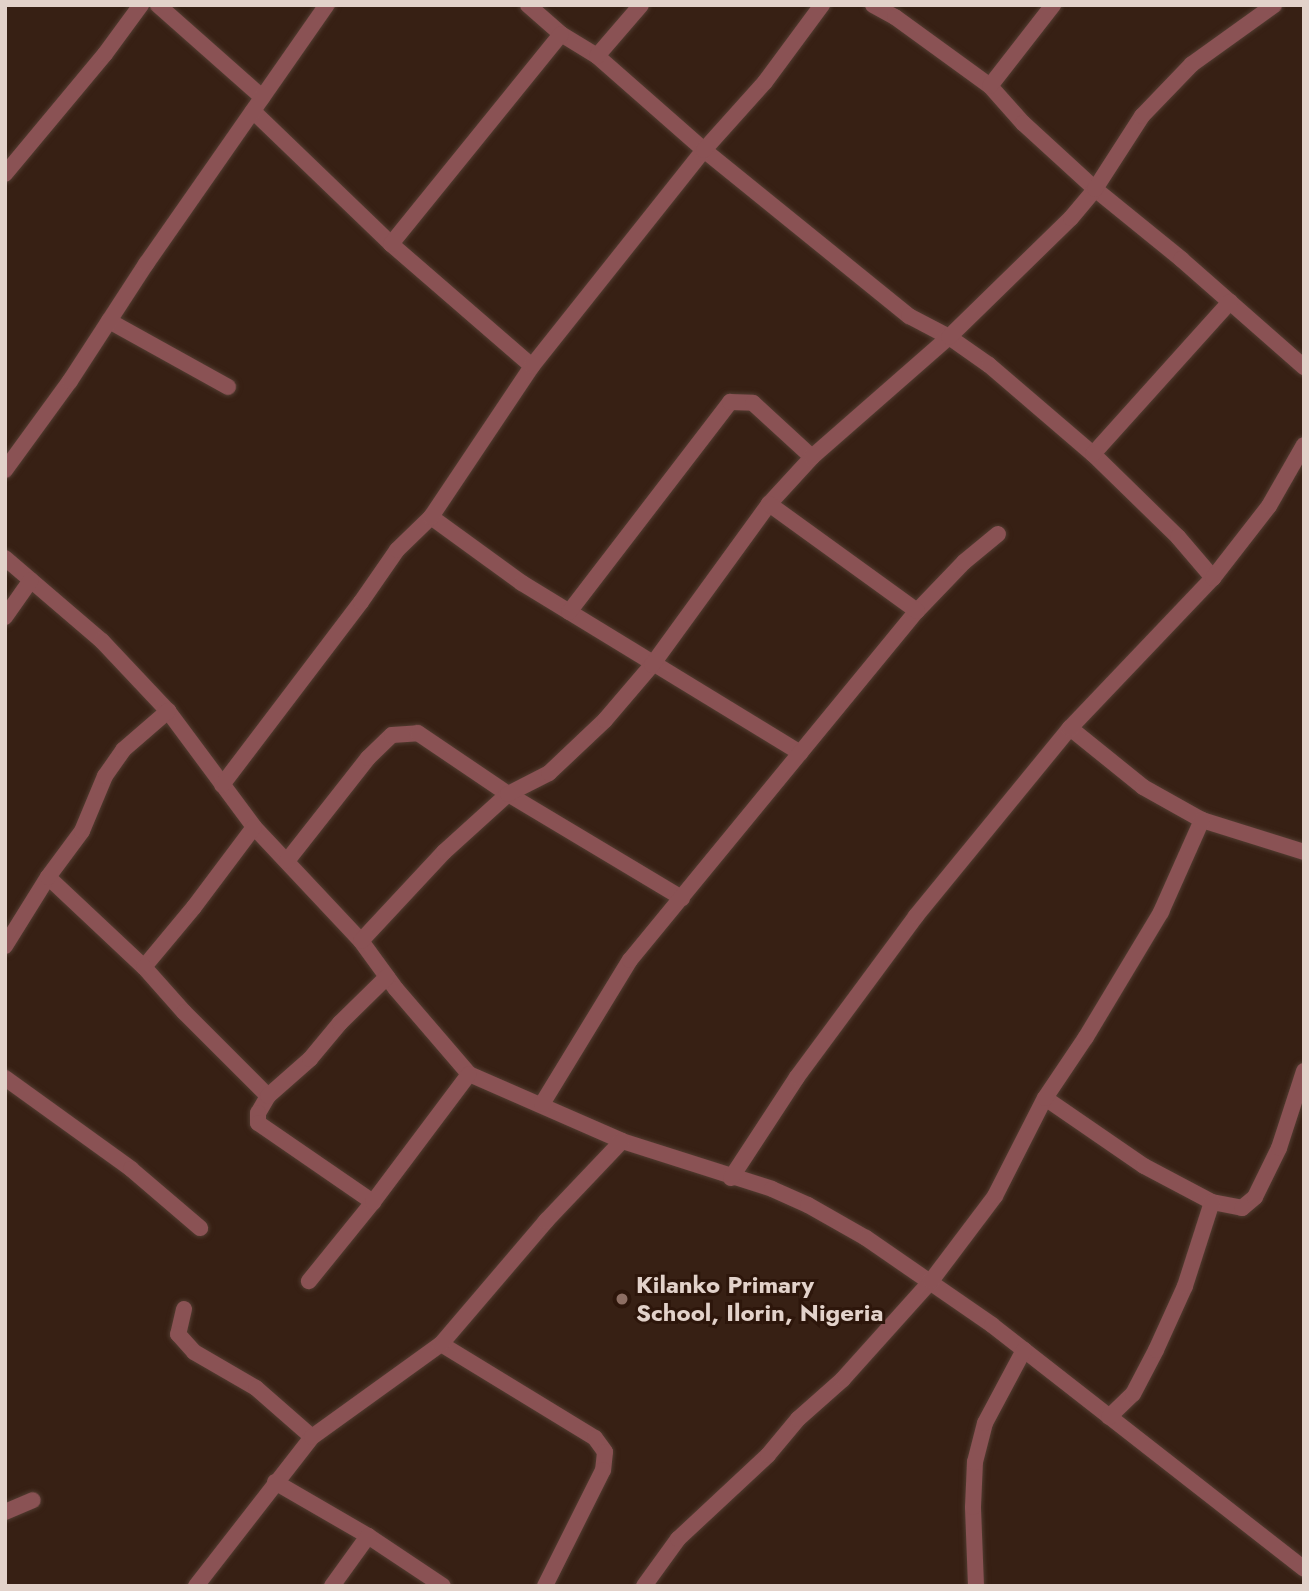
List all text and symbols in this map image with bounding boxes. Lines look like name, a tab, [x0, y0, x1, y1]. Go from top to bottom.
place label: Kilanko Primary School, Ilorin, Nigeria	[636, 1271, 883, 1327]
marker: Kilanko Primary School, Ilorin, Nigeria	[614, 1291, 630, 1307]

